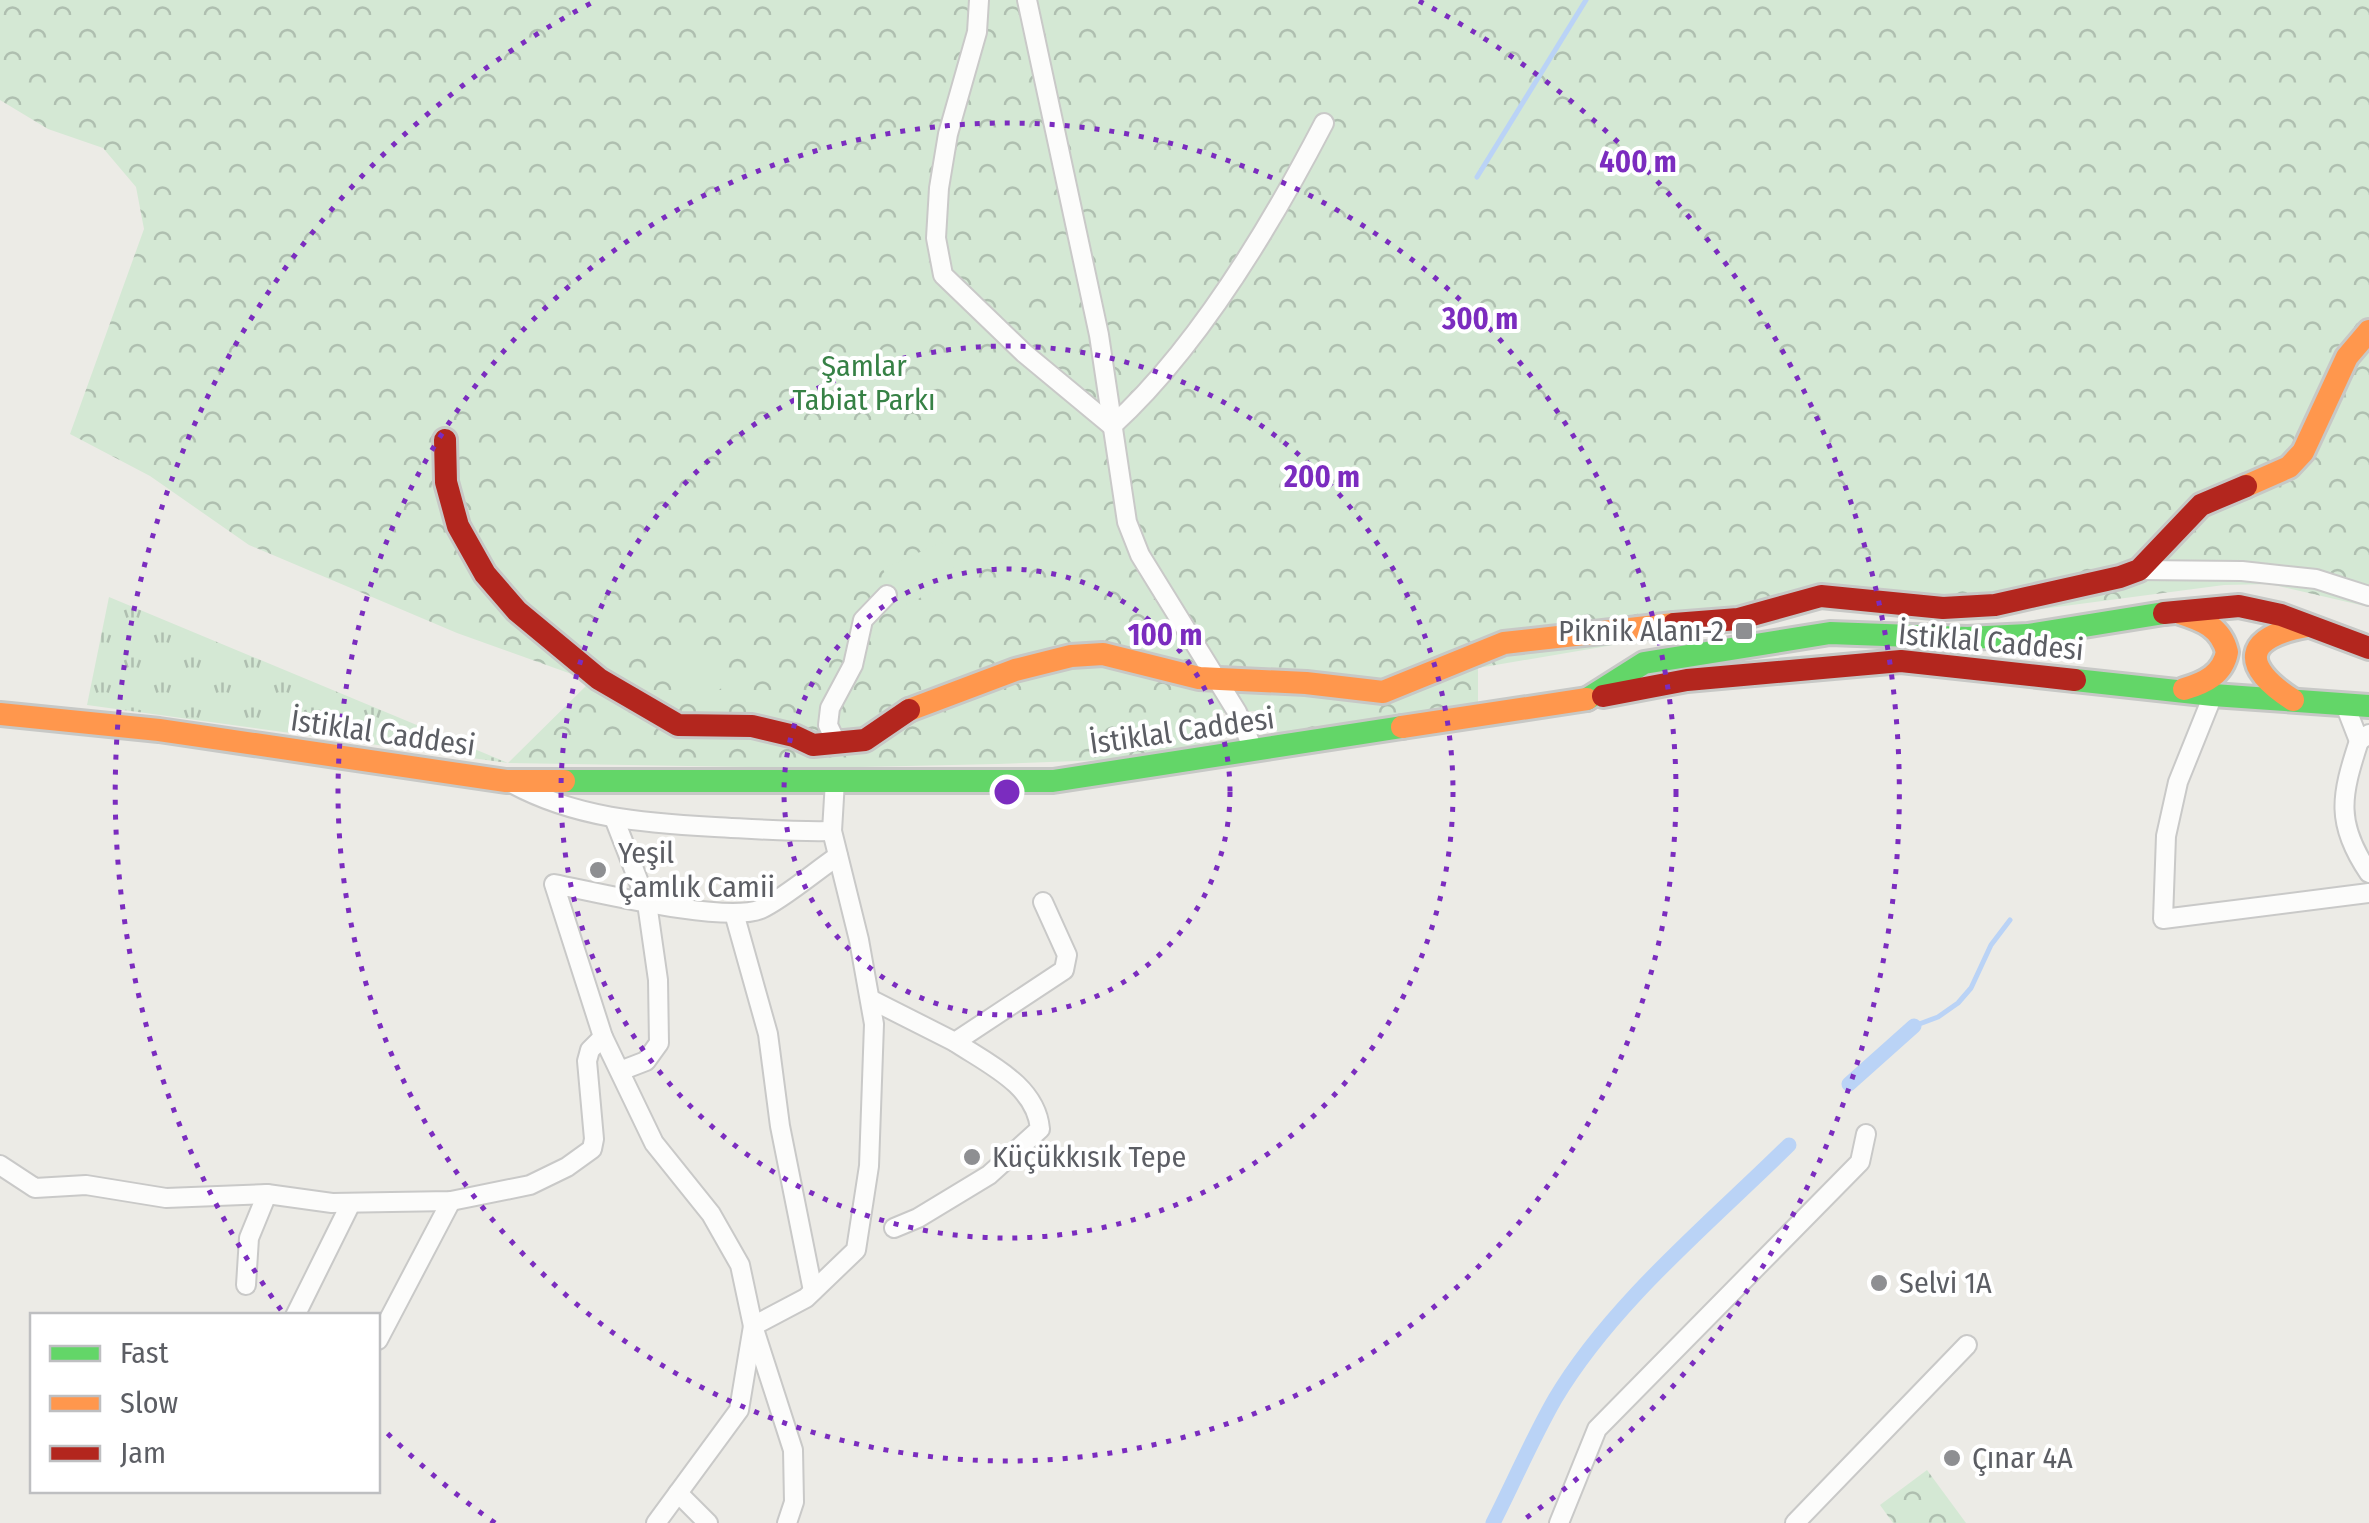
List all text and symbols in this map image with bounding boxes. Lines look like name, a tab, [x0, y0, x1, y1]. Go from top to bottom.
text: 400 m	[1599, 144, 1677, 180]
text: 300 m	[1441, 301, 1518, 337]
park label: Şamlar Tabiat Parkı	[792, 348, 936, 418]
text: 200 m	[1283, 459, 1360, 495]
place label: Piknik Alanı-2	[1558, 613, 1724, 649]
street label: İstiklal Caddesi	[1897, 616, 2085, 668]
text: 100 m	[1128, 617, 1202, 653]
marker: Piknik Alanı-2	[1733, 620, 1755, 642]
street label: İstiklal Caddesi	[1087, 700, 1277, 762]
street label: İstiklal Caddesi	[288, 702, 478, 764]
centre of rings	[989, 774, 1025, 810]
place label: Yeşil Çamlık Camii	[618, 835, 775, 905]
marker: Yeşil Çamlık Camii	[587, 859, 609, 881]
place label: Küçükkısık Tepe	[992, 1139, 1186, 1175]
marker: Küçükkısık Tepe	[961, 1146, 983, 1168]
place label: Selvi 1A	[1899, 1265, 1992, 1301]
marker: Selvi 1A	[1868, 1272, 1890, 1294]
legend	[30, 1313, 380, 1493]
text: Fast	[120, 1335, 169, 1371]
text: Slow	[120, 1385, 178, 1421]
text: Jam	[120, 1435, 166, 1471]
place label: Çınar 4A	[1972, 1440, 2073, 1476]
marker: Çınar 4A	[1941, 1447, 1963, 1469]

